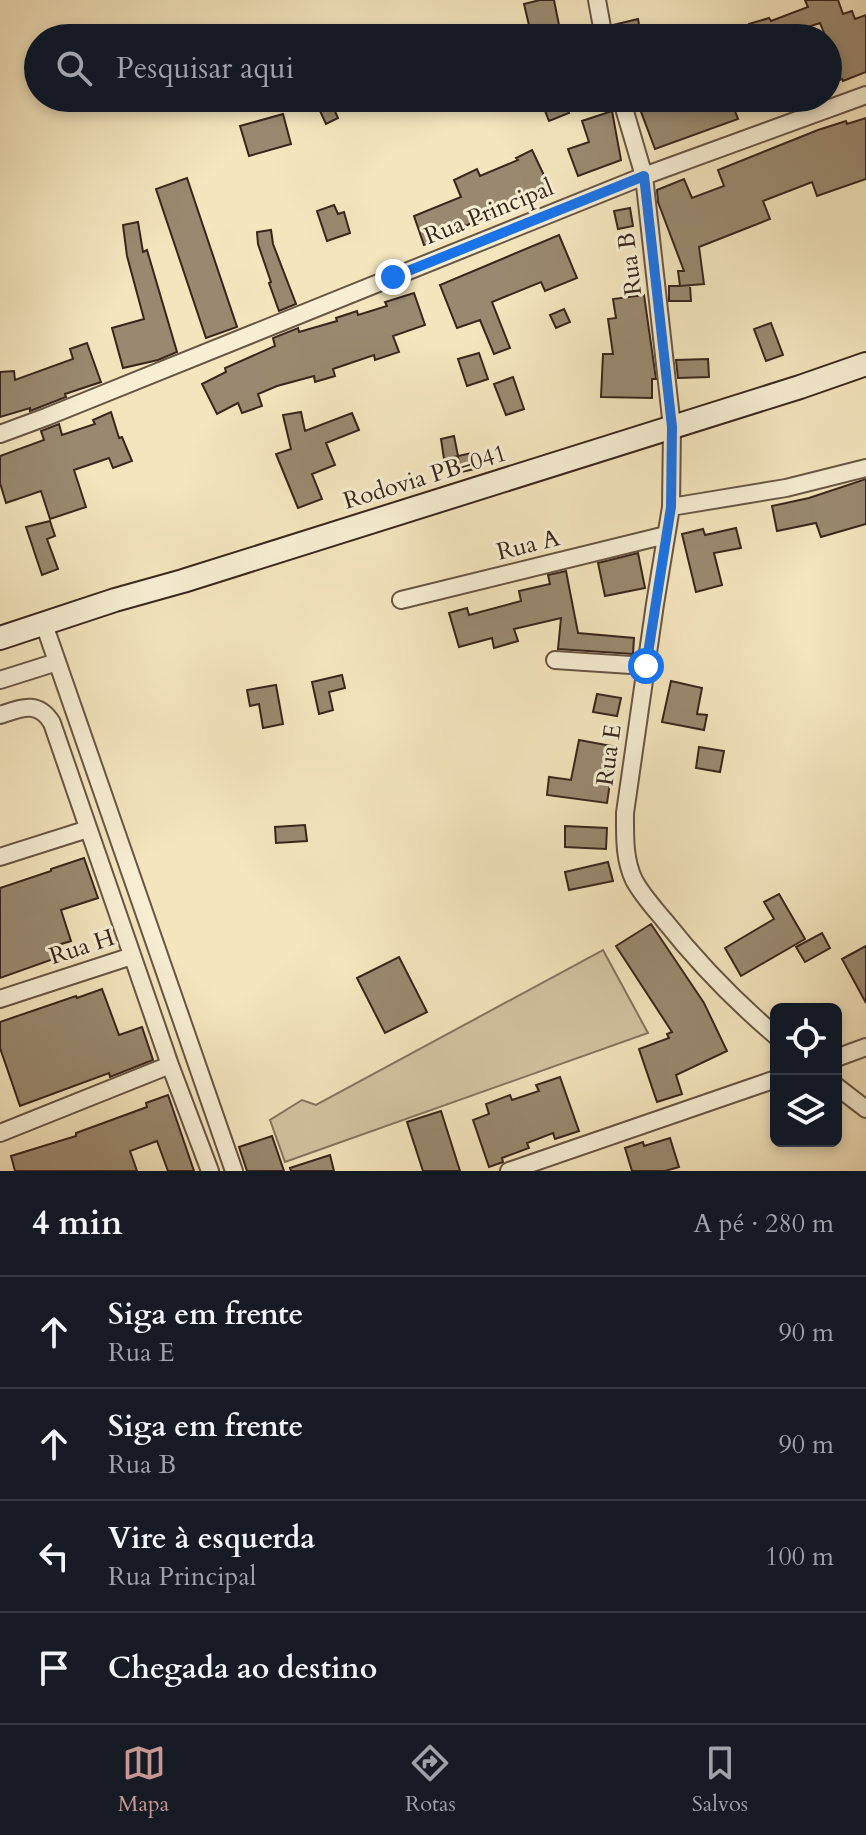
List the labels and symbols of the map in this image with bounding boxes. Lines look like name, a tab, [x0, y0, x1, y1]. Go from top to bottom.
street label: Rua Principal	[419, 171, 559, 253]
street label: Rua B	[610, 231, 650, 297]
route end	[375, 259, 411, 295]
street label: Rodovia PB-041	[339, 436, 511, 518]
street label: Rua A	[493, 521, 564, 569]
route start	[628, 648, 664, 684]
street label: Rua E	[588, 722, 630, 788]
street label: Rua H	[45, 921, 119, 973]

